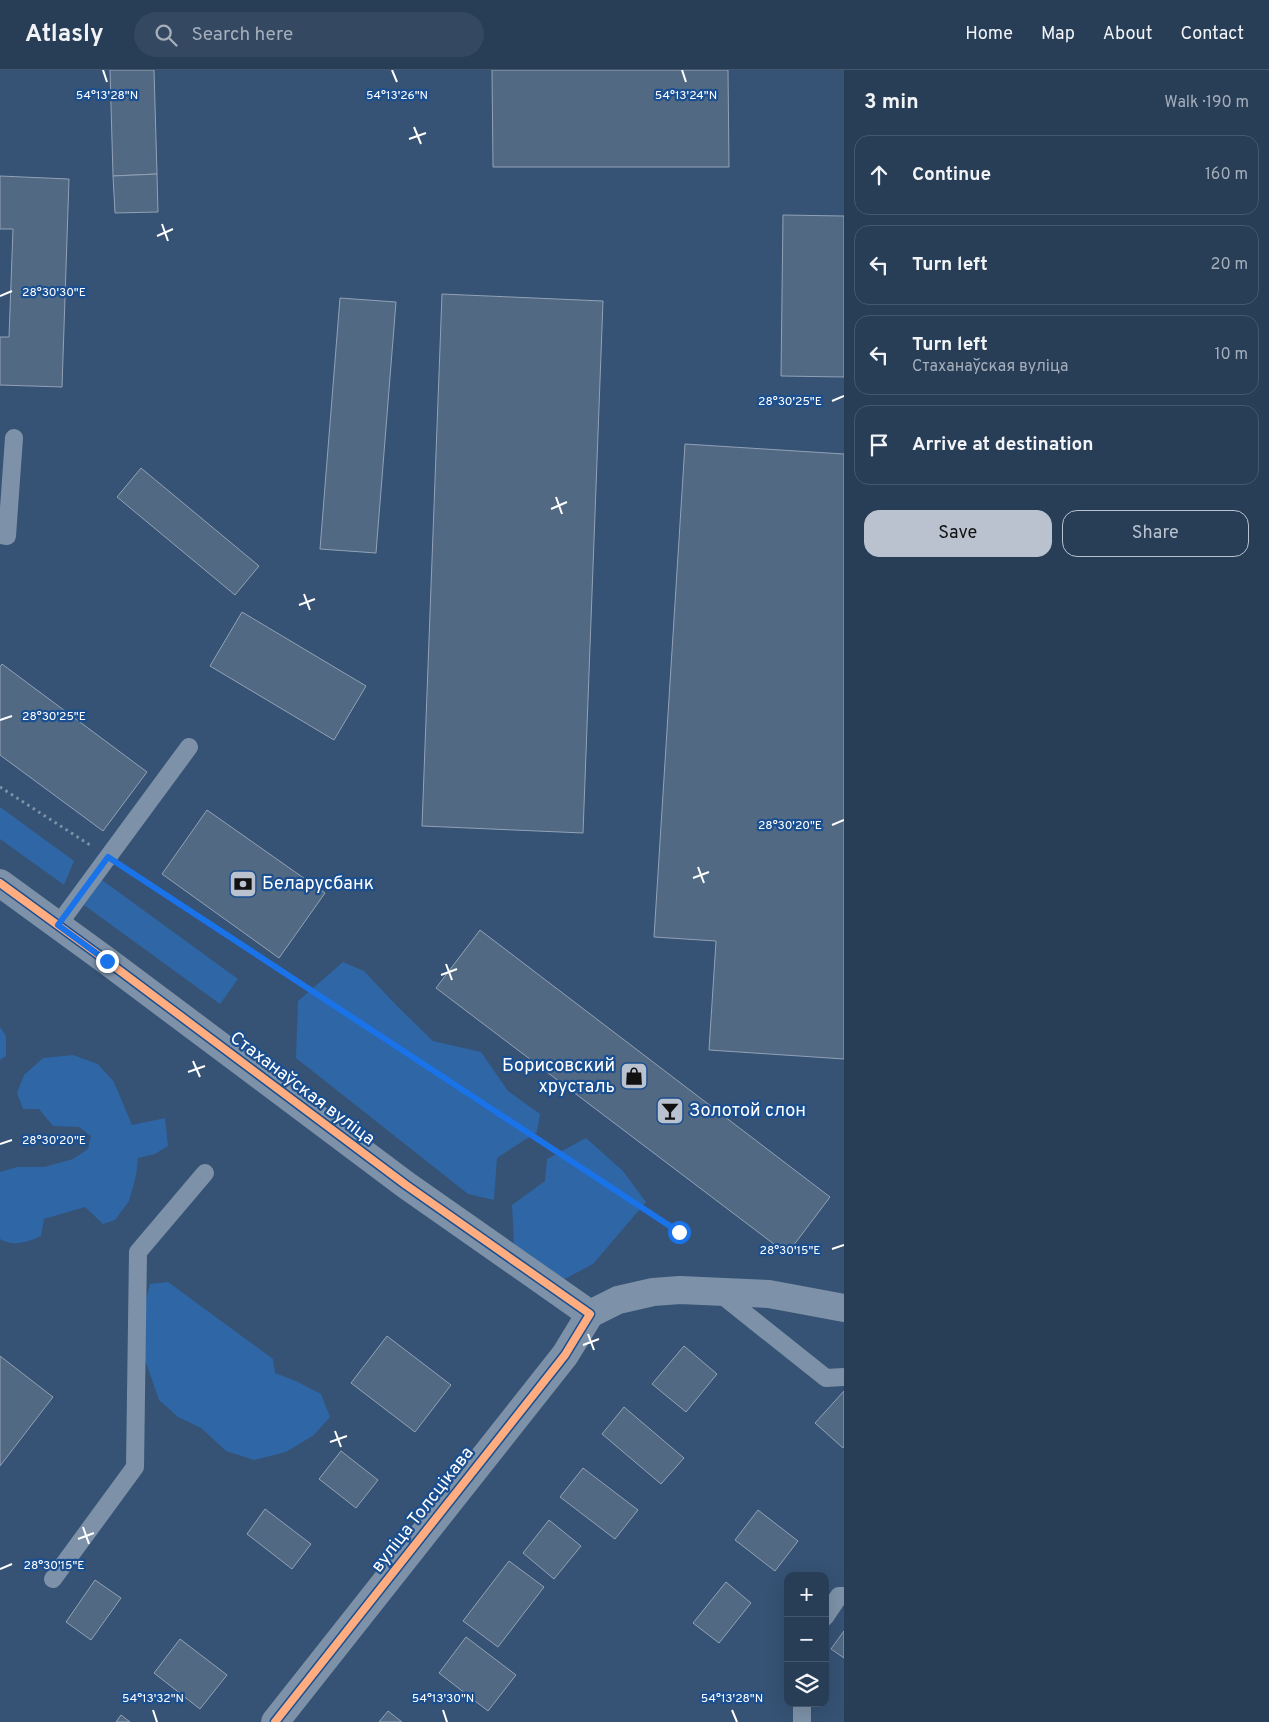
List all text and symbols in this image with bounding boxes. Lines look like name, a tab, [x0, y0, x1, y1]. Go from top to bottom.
search box	[134, 12, 484, 57]
text: Atlasly	[25, 20, 104, 50]
icon: search	[152, 21, 180, 49]
text: Search here	[192, 23, 293, 47]
text: Home	[965, 23, 1013, 46]
text: Map	[1041, 23, 1075, 46]
text: About	[1103, 23, 1152, 46]
text: Contact	[1180, 23, 1244, 46]
text: 54°13'28"N	[76, 88, 138, 104]
text: 54°13'26"N	[366, 88, 428, 104]
text: 54°13'24"N	[655, 88, 717, 104]
text: 3 min	[864, 89, 919, 116]
text: Walk · 190 m	[1164, 93, 1249, 113]
icon: ahead	[865, 161, 893, 189]
text: Continue	[912, 163, 991, 187]
text: 160 m	[1205, 165, 1248, 185]
icon: left	[865, 251, 893, 279]
text: Turn left	[912, 253, 988, 277]
text: 20 m	[1211, 255, 1248, 275]
text: 28°30'30"E	[22, 285, 86, 301]
text: Turn left	[912, 333, 988, 357]
icon: left	[865, 341, 893, 369]
text: 10 m	[1214, 345, 1248, 365]
text: Стаханаўская вуліца	[912, 357, 1068, 377]
text: 28°30'25"E	[758, 394, 822, 410]
icon: arrive	[865, 431, 893, 459]
text: Arrive at destination	[912, 433, 1093, 457]
button: Save	[864, 510, 1052, 557]
button: Share	[1062, 510, 1249, 557]
text: 28°30'25"E	[22, 709, 86, 725]
text: 28°30'20"E	[758, 818, 822, 834]
bank icon: Беларусбанк	[228, 869, 258, 899]
place label: Беларусбанк	[262, 873, 374, 896]
route end	[96, 950, 119, 973]
street label: Стаханаўская вуліца	[225, 1027, 379, 1151]
place label: Борисовский хрусталь	[502, 1055, 615, 1099]
shop icon: Борисовский хрусталь	[619, 1061, 649, 1091]
bar icon: Золотой слон	[655, 1096, 685, 1126]
place label: Золотой слон	[689, 1100, 806, 1123]
text: 28°30'20"E	[22, 1133, 86, 1149]
route start	[668, 1221, 691, 1244]
text: 28°30'15"E	[760, 1243, 820, 1259]
street label: вуліца Толсцікава	[367, 1442, 479, 1578]
text: 28°30'15"E	[24, 1558, 84, 1574]
map controls	[784, 1572, 829, 1707]
button: +	[784, 1572, 829, 1617]
button: −	[784, 1617, 829, 1662]
button: layers	[784, 1662, 829, 1707]
text: 54°13'32"N	[122, 1691, 184, 1707]
text: 54°13'30"N	[412, 1691, 474, 1707]
text: 54°13'28"N	[701, 1691, 763, 1707]

